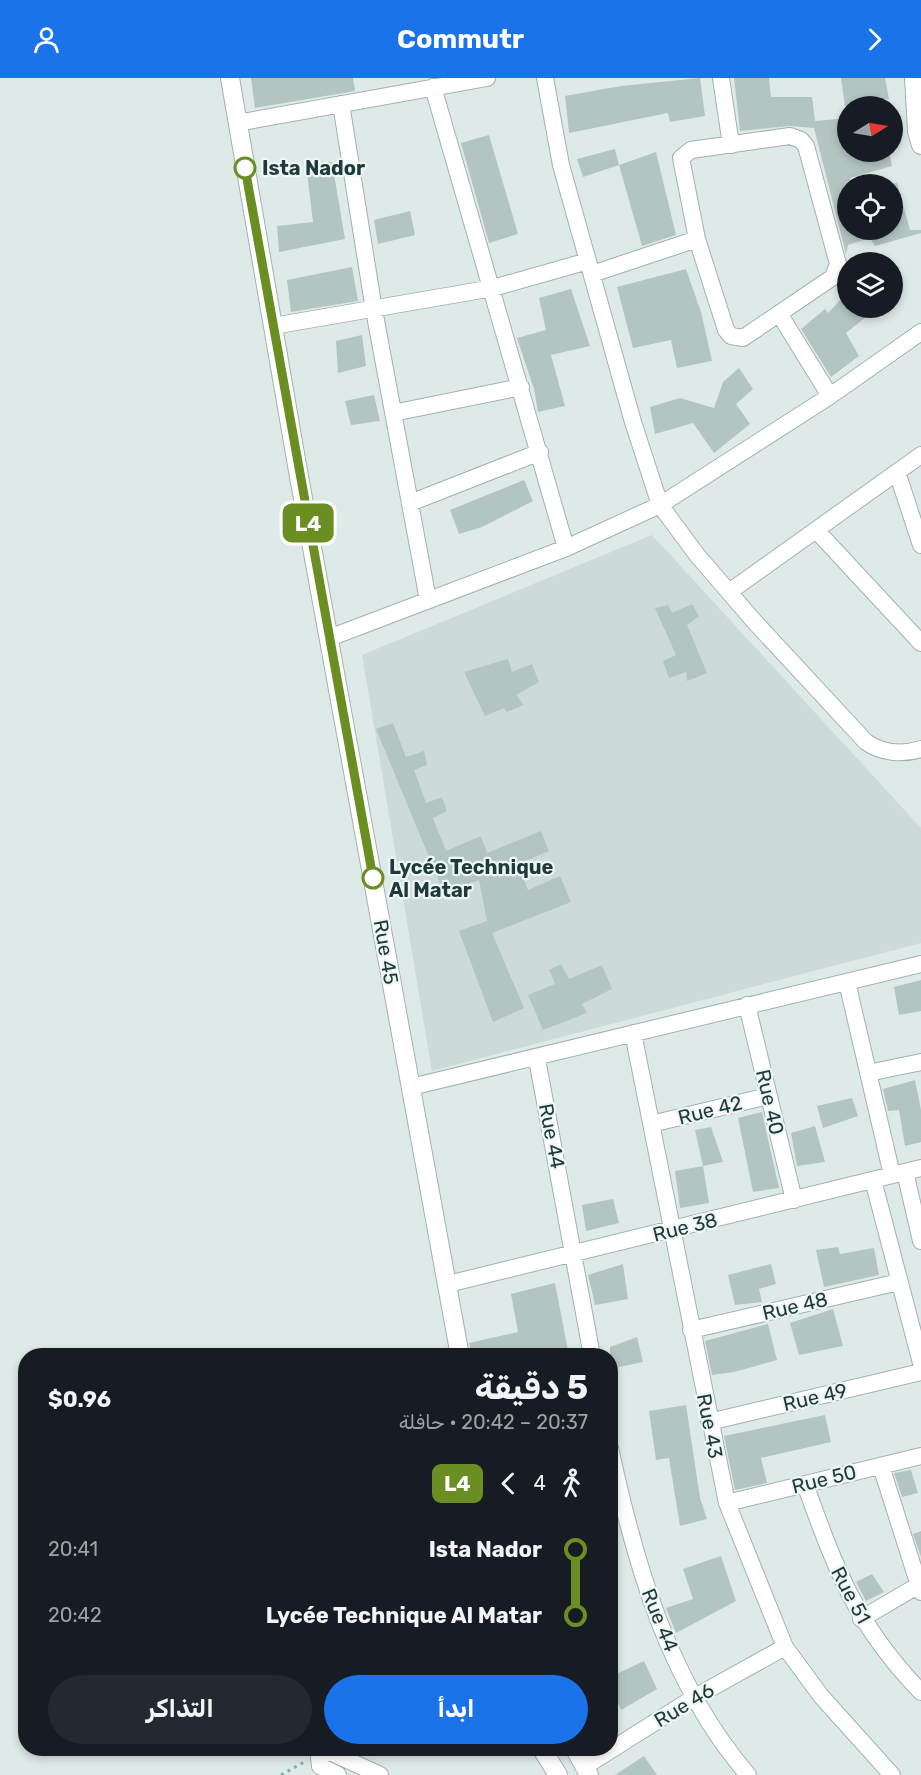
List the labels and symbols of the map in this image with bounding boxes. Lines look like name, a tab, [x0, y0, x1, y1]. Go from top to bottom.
north arrow	[837, 96, 903, 162]
place label: Ista Nador	[262, 156, 365, 180]
marker: Ista Nador	[234, 157, 256, 179]
line badge: L4	[281, 504, 335, 542]
place label: Lycée Technique Al Matar	[389, 855, 554, 902]
marker: Lycée Technique Al Matar	[362, 867, 384, 889]
street label: Rue 45	[368, 918, 404, 986]
street label: Rue 40	[751, 1067, 789, 1137]
street label: Rue 42	[675, 1090, 745, 1130]
street label: Rue 44	[534, 1101, 570, 1171]
street label: Rue 38	[650, 1207, 720, 1247]
street label: Rue 48	[760, 1287, 830, 1325]
street label: Rue 49	[780, 1378, 850, 1416]
street label: Rue 43	[692, 1391, 728, 1461]
street label: Rue 50	[789, 1459, 859, 1499]
street label: Rue 51	[826, 1562, 876, 1628]
street label: Rue 44	[636, 1585, 684, 1655]
street label: Rue 46	[650, 1678, 718, 1732]

